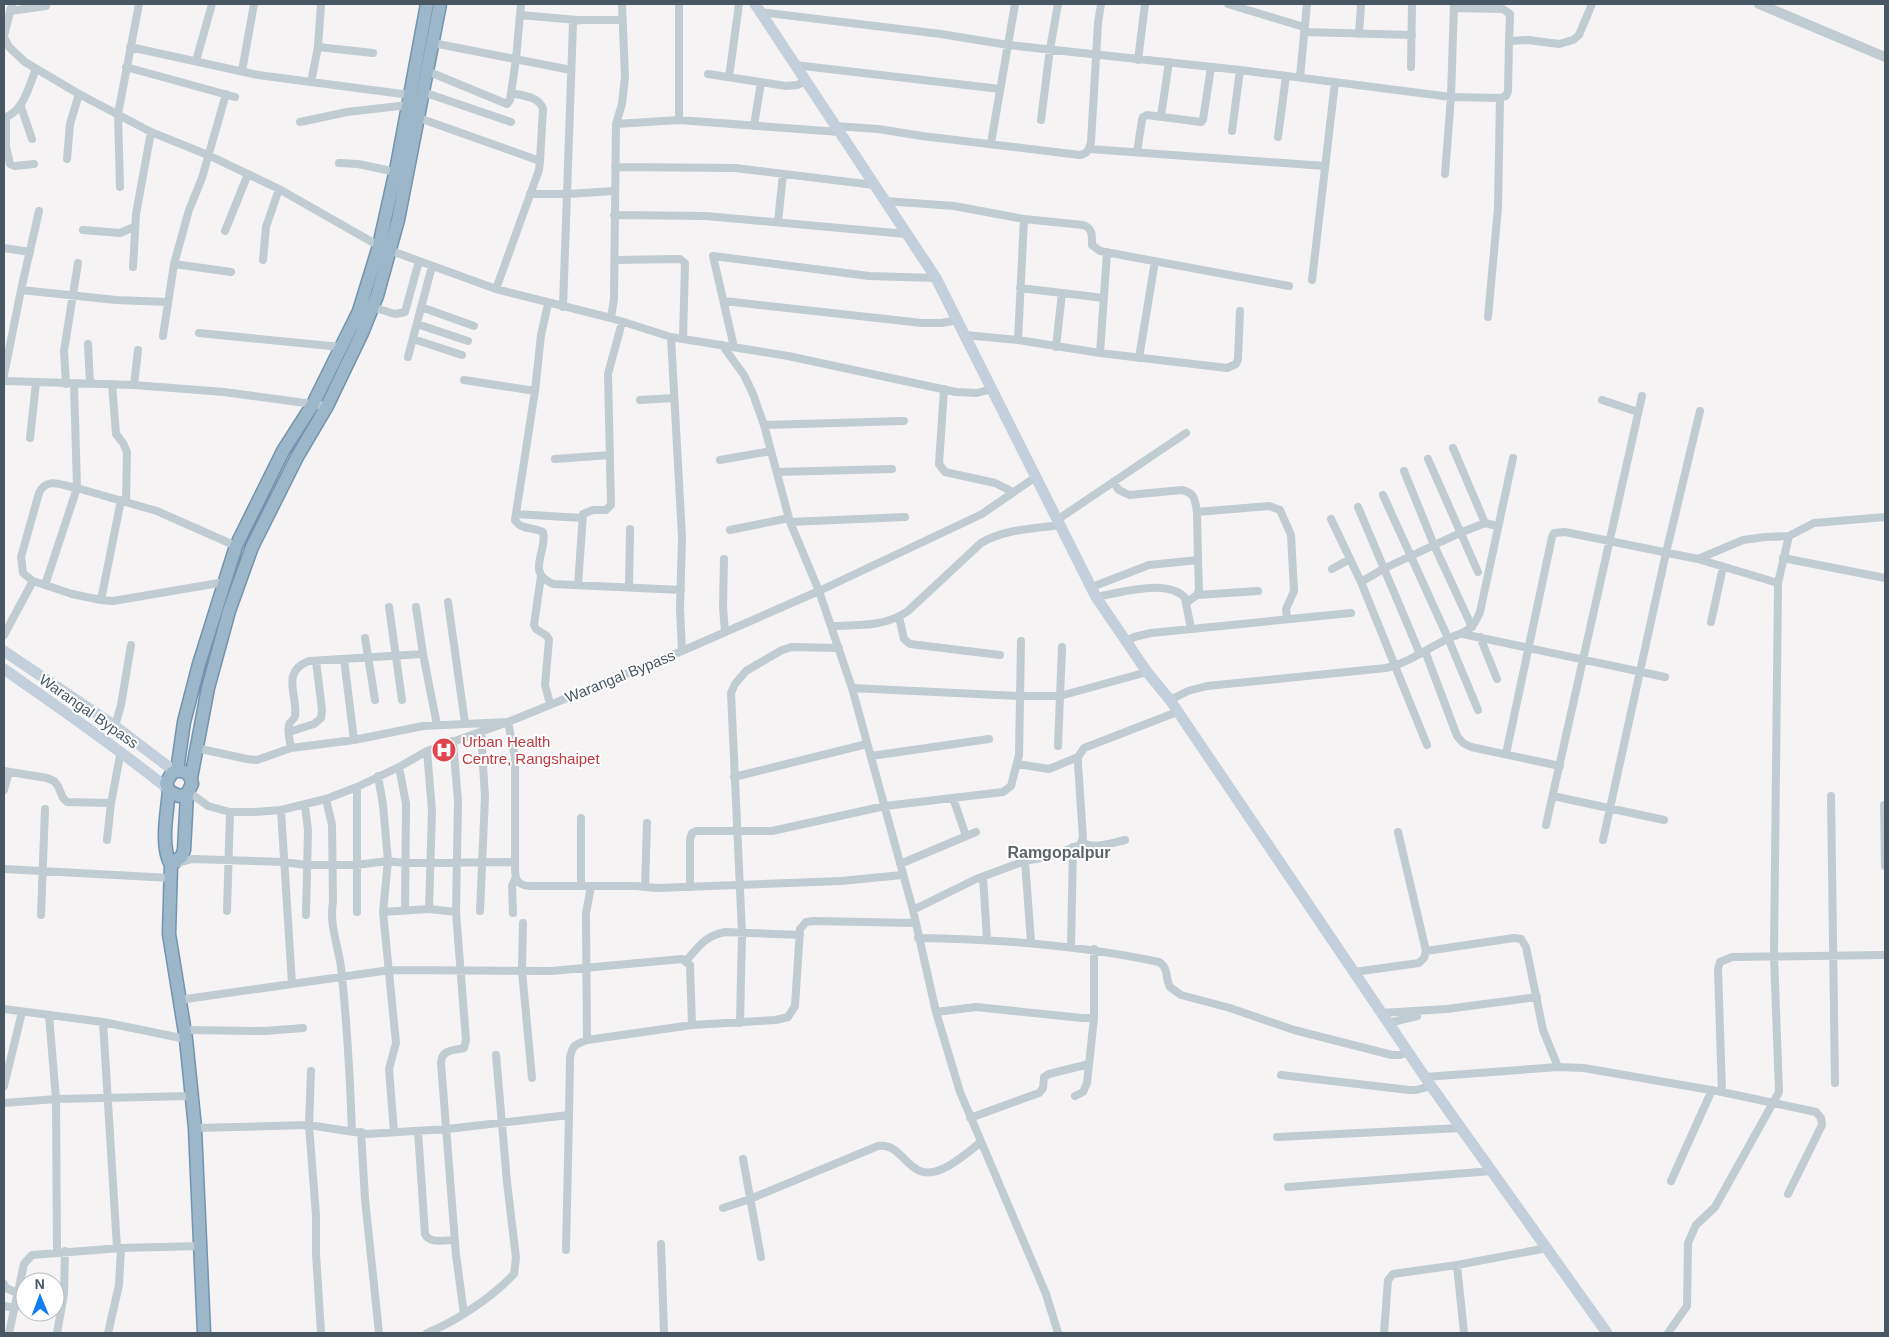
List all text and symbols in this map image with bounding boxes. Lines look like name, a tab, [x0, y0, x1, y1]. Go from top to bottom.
street label: Warangal Bypass	[563, 646, 677, 706]
street label: Warangal Bypass	[36, 670, 142, 752]
place label: Urban Health Centre, Rangshaipet	[462, 733, 600, 767]
hospital icon: Urban Health Centre, Rangshaipet	[431, 737, 457, 763]
district label: Ramgopalpur	[1007, 844, 1111, 861]
north arrow	[15, 1272, 65, 1322]
text: N	[35, 1276, 45, 1292]

